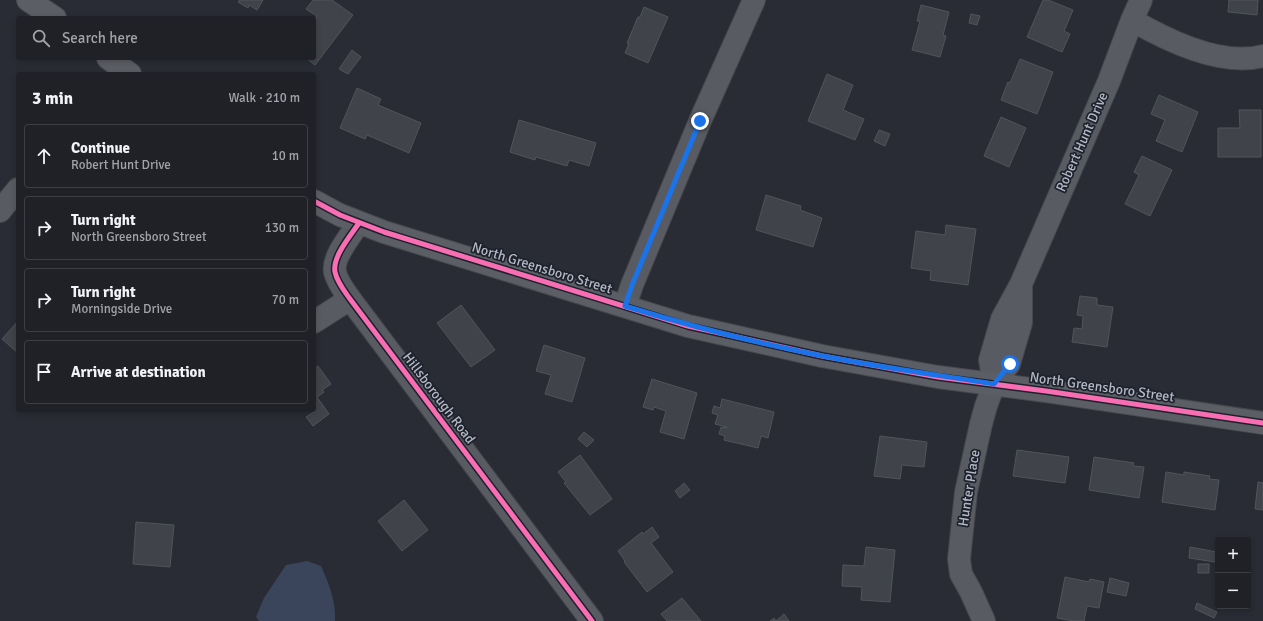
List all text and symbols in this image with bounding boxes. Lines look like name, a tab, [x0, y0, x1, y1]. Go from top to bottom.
search box	[16, 16, 316, 60]
icon: search	[30, 27, 52, 49]
text: Search here	[62, 29, 138, 47]
text: 3 min	[32, 88, 73, 109]
text: Walk · 210 m	[229, 90, 300, 106]
street label: Robert Hunt Drive	[1052, 90, 1112, 194]
route end	[691, 112, 709, 130]
text: Continue	[71, 139, 130, 157]
icon: ahead	[33, 145, 55, 167]
text: 10 m	[272, 148, 299, 164]
text: Robert Hunt Drive	[71, 157, 171, 173]
text: Turn right	[71, 211, 136, 229]
icon: right	[33, 217, 55, 239]
text: 130 m	[265, 220, 299, 236]
text: North Greensboro Street	[71, 229, 206, 245]
street label: North Greensboro Street	[470, 239, 614, 297]
text: Turn right	[71, 283, 136, 301]
icon: right	[33, 289, 55, 311]
text: 70 m	[272, 292, 299, 308]
text: Morningside Drive	[71, 301, 172, 317]
street label: Hillsborough Road	[399, 349, 479, 447]
route start	[1001, 355, 1019, 373]
icon: arrive	[33, 361, 55, 383]
text: Arrive at destination	[71, 363, 206, 381]
street label: North Greensboro Street	[1029, 368, 1176, 406]
street label: Hunter Place	[955, 448, 983, 528]
map controls	[1215, 537, 1251, 609]
button: +	[1215, 537, 1251, 573]
button: −	[1215, 573, 1251, 609]

